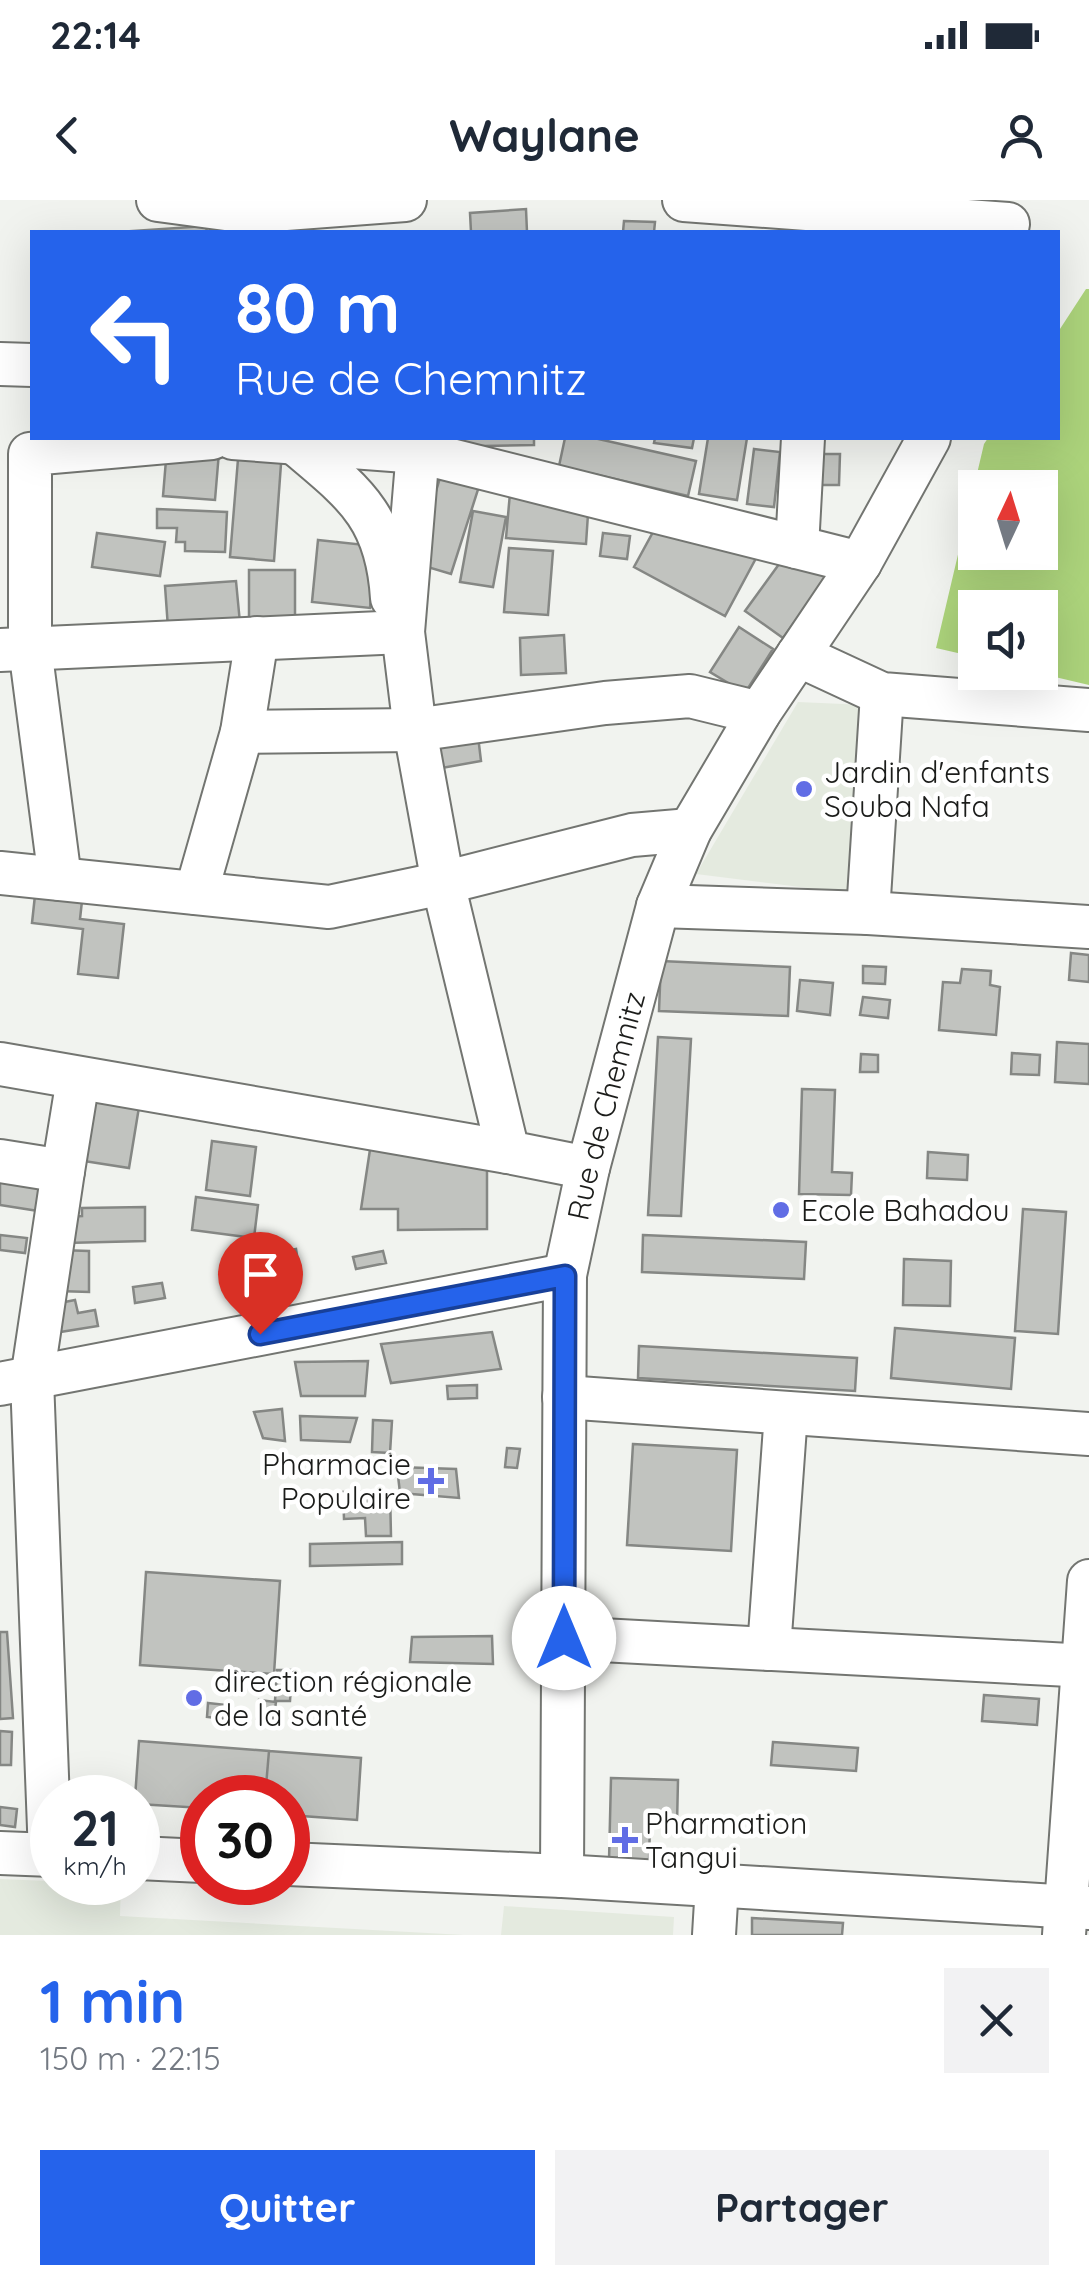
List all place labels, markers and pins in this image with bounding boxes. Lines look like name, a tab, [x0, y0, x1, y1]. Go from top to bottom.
place label: Jardin d'enfants Souba Nafa	[824, 753, 1050, 825]
marker: Jardin d'enfants Souba Nafa	[793, 778, 815, 800]
place label: Ecole Bahadou	[801, 1191, 1010, 1229]
marker: Ecole Bahadou	[770, 1199, 792, 1221]
pin	[218, 1232, 303, 1335]
place label: Pharmacie Populaire	[262, 1445, 411, 1517]
marker: Pharmacie Populaire	[420, 1470, 442, 1492]
place label: direction régionale de la santé	[214, 1662, 472, 1734]
marker: direction régionale de la santé	[183, 1687, 205, 1709]
place label: Pharmation Tangui	[645, 1804, 807, 1876]
marker: Pharmation Tangui	[614, 1829, 636, 1851]

